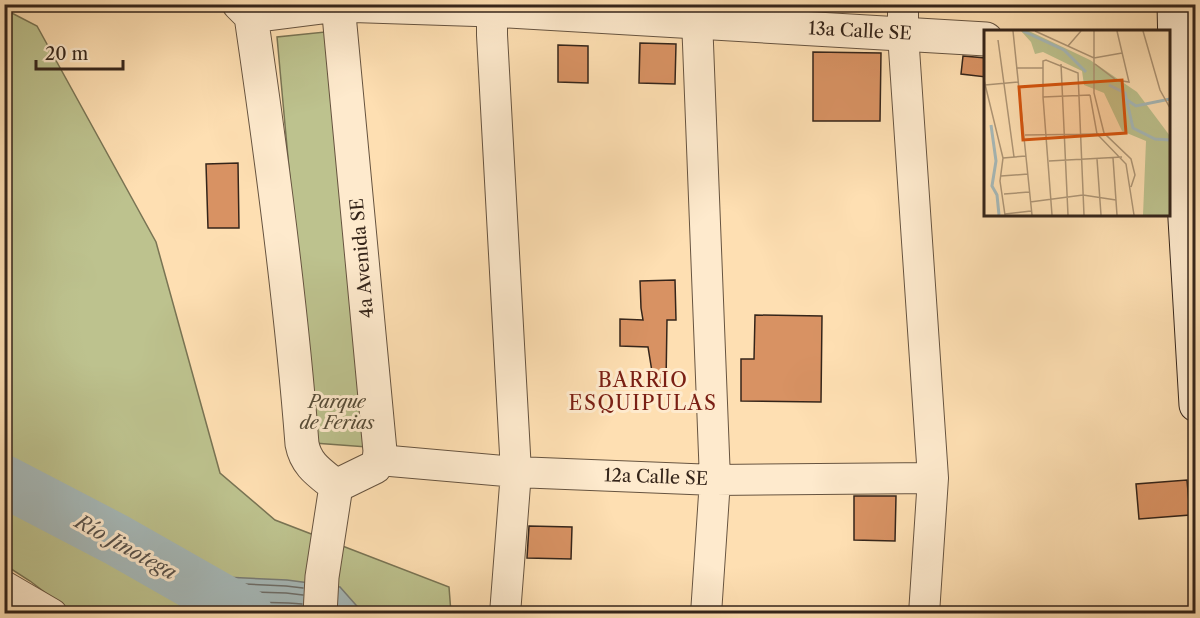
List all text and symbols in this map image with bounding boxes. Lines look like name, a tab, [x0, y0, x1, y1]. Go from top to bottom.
street label: 13a Calle SE	[808, 17, 912, 45]
inset map	[984, 30, 1170, 216]
scale bar	[36, 33, 123, 71]
text: 20 m	[45, 43, 89, 65]
street label: 4a Avenida SE	[346, 197, 378, 319]
district label: BARRIO ESQUIPULAS	[569, 368, 717, 415]
park label: Parque de Ferias	[299, 391, 375, 434]
street label: 12a Calle SE	[604, 464, 708, 490]
water label: Río Jinotega	[70, 508, 181, 585]

